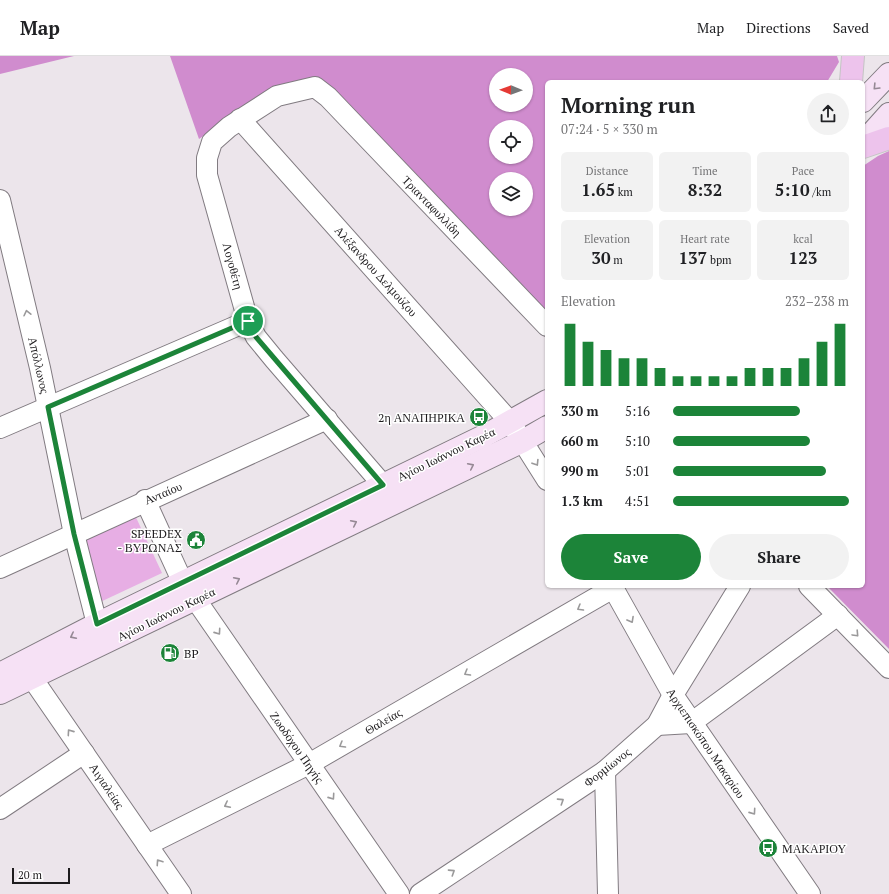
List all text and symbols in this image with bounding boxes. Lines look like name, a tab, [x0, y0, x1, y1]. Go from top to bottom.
text: Map	[20, 15, 60, 40]
text: Map	[697, 18, 724, 37]
text: Directions	[746, 18, 811, 37]
text: Saved	[833, 18, 869, 37]
north arrow	[489, 68, 533, 112]
map controls	[489, 68, 533, 216]
one-way arrow	[873, 82, 881, 90]
text: Morning run	[561, 90, 695, 119]
button: share	[807, 93, 849, 135]
button: locate	[489, 120, 533, 164]
text: 07:24 · 5 × 330 m	[561, 120, 658, 138]
text: Distance	[586, 164, 628, 178]
text: Time	[692, 164, 718, 178]
text: Pace	[792, 164, 814, 178]
street label: Τριανταφυλλίδη	[399, 172, 465, 240]
button: layers	[489, 172, 533, 216]
text: 1.65	[581, 178, 615, 201]
text: 8:32	[688, 178, 722, 201]
text: 5:10	[775, 178, 810, 201]
text: km	[615, 185, 633, 199]
text: /km	[810, 185, 831, 199]
street label: Αλέξανδρου Δελμούζου	[331, 223, 421, 319]
text: Elevation	[584, 232, 630, 246]
text: Heart rate	[680, 232, 730, 246]
text: kcal	[793, 232, 813, 246]
street label: Λογοθέτη	[220, 241, 246, 291]
text: 30	[591, 246, 611, 269]
text: 137	[678, 246, 707, 269]
text: 123	[789, 246, 817, 269]
text: m	[611, 253, 623, 267]
text: bpm	[707, 253, 732, 267]
text: Elevation	[561, 292, 616, 310]
text: 232–238 m	[785, 292, 849, 310]
pin	[231, 304, 265, 338]
one-way arrow	[24, 310, 32, 316]
icon: arrive	[237, 310, 259, 332]
street label: Απόλλωνος	[25, 335, 53, 395]
text: 330 m	[561, 402, 599, 420]
text: 5:16	[625, 402, 650, 420]
bus stop icon: 2η ΑΝΑΠΗΡΙΚΑ	[468, 406, 490, 428]
place label: 2η ΑΝΑΠΗΡΙΚΑ	[378, 410, 465, 425]
street label: Αγίου Ιωάννου Καρέα	[395, 424, 498, 484]
text: 660 m	[561, 432, 599, 450]
text: 5:10	[625, 432, 650, 450]
one-way arrow	[532, 459, 539, 466]
text: 990 m	[561, 462, 599, 480]
text: 5:01	[625, 462, 650, 480]
one-way arrow	[467, 463, 474, 471]
street label: Ανταίου	[142, 478, 184, 508]
text: 1.3 km	[561, 492, 603, 510]
text: 4:51	[625, 492, 650, 510]
one-way arrow	[350, 520, 358, 528]
place label: SPEEDEX - ΒΥΡΩΝΑΣ	[117, 526, 182, 555]
public building icon: SPEEDEX - ΒΥΡΩΝΑΣ	[185, 529, 207, 551]
button: Save	[561, 534, 701, 580]
button: Share	[709, 534, 849, 580]
one-way arrow	[233, 577, 241, 585]
street label: Αγίου Ιωάννου Καρέα	[115, 584, 218, 644]
one-way arrow	[577, 603, 584, 610]
one-way arrow	[626, 616, 634, 623]
one-way arrow	[214, 628, 221, 635]
one-way arrow	[852, 629, 859, 637]
one-way arrow	[70, 632, 78, 639]
fuel station icon: BP	[159, 642, 181, 664]
place label: BP	[184, 646, 199, 661]
one-way arrow	[464, 668, 471, 675]
street label: Αρχιεπισκόπου Μακαρίου	[664, 685, 749, 801]
street label: Θαλείας	[362, 704, 404, 738]
street label: Ζωοδόχου Πηγής	[267, 708, 327, 786]
one-way arrow	[68, 729, 75, 736]
one-way arrow	[339, 740, 346, 747]
street label: Φορμίωνος	[581, 744, 633, 790]
street label: Αιγιαλείας	[86, 760, 128, 812]
one-way arrow	[327, 793, 335, 800]
one-way arrow	[556, 799, 563, 806]
one-way arrow	[224, 800, 231, 808]
one-way arrow	[748, 808, 755, 815]
bus stop icon: ΜΑΚΑΡΙΟΥ	[757, 837, 779, 859]
place label: ΜΑΚΑΡΙΟΥ	[782, 841, 846, 856]
one-way arrow	[156, 859, 164, 866]
scale bar	[12, 866, 70, 885]
text: 20 m	[18, 868, 42, 882]
one-way arrow	[448, 870, 455, 877]

